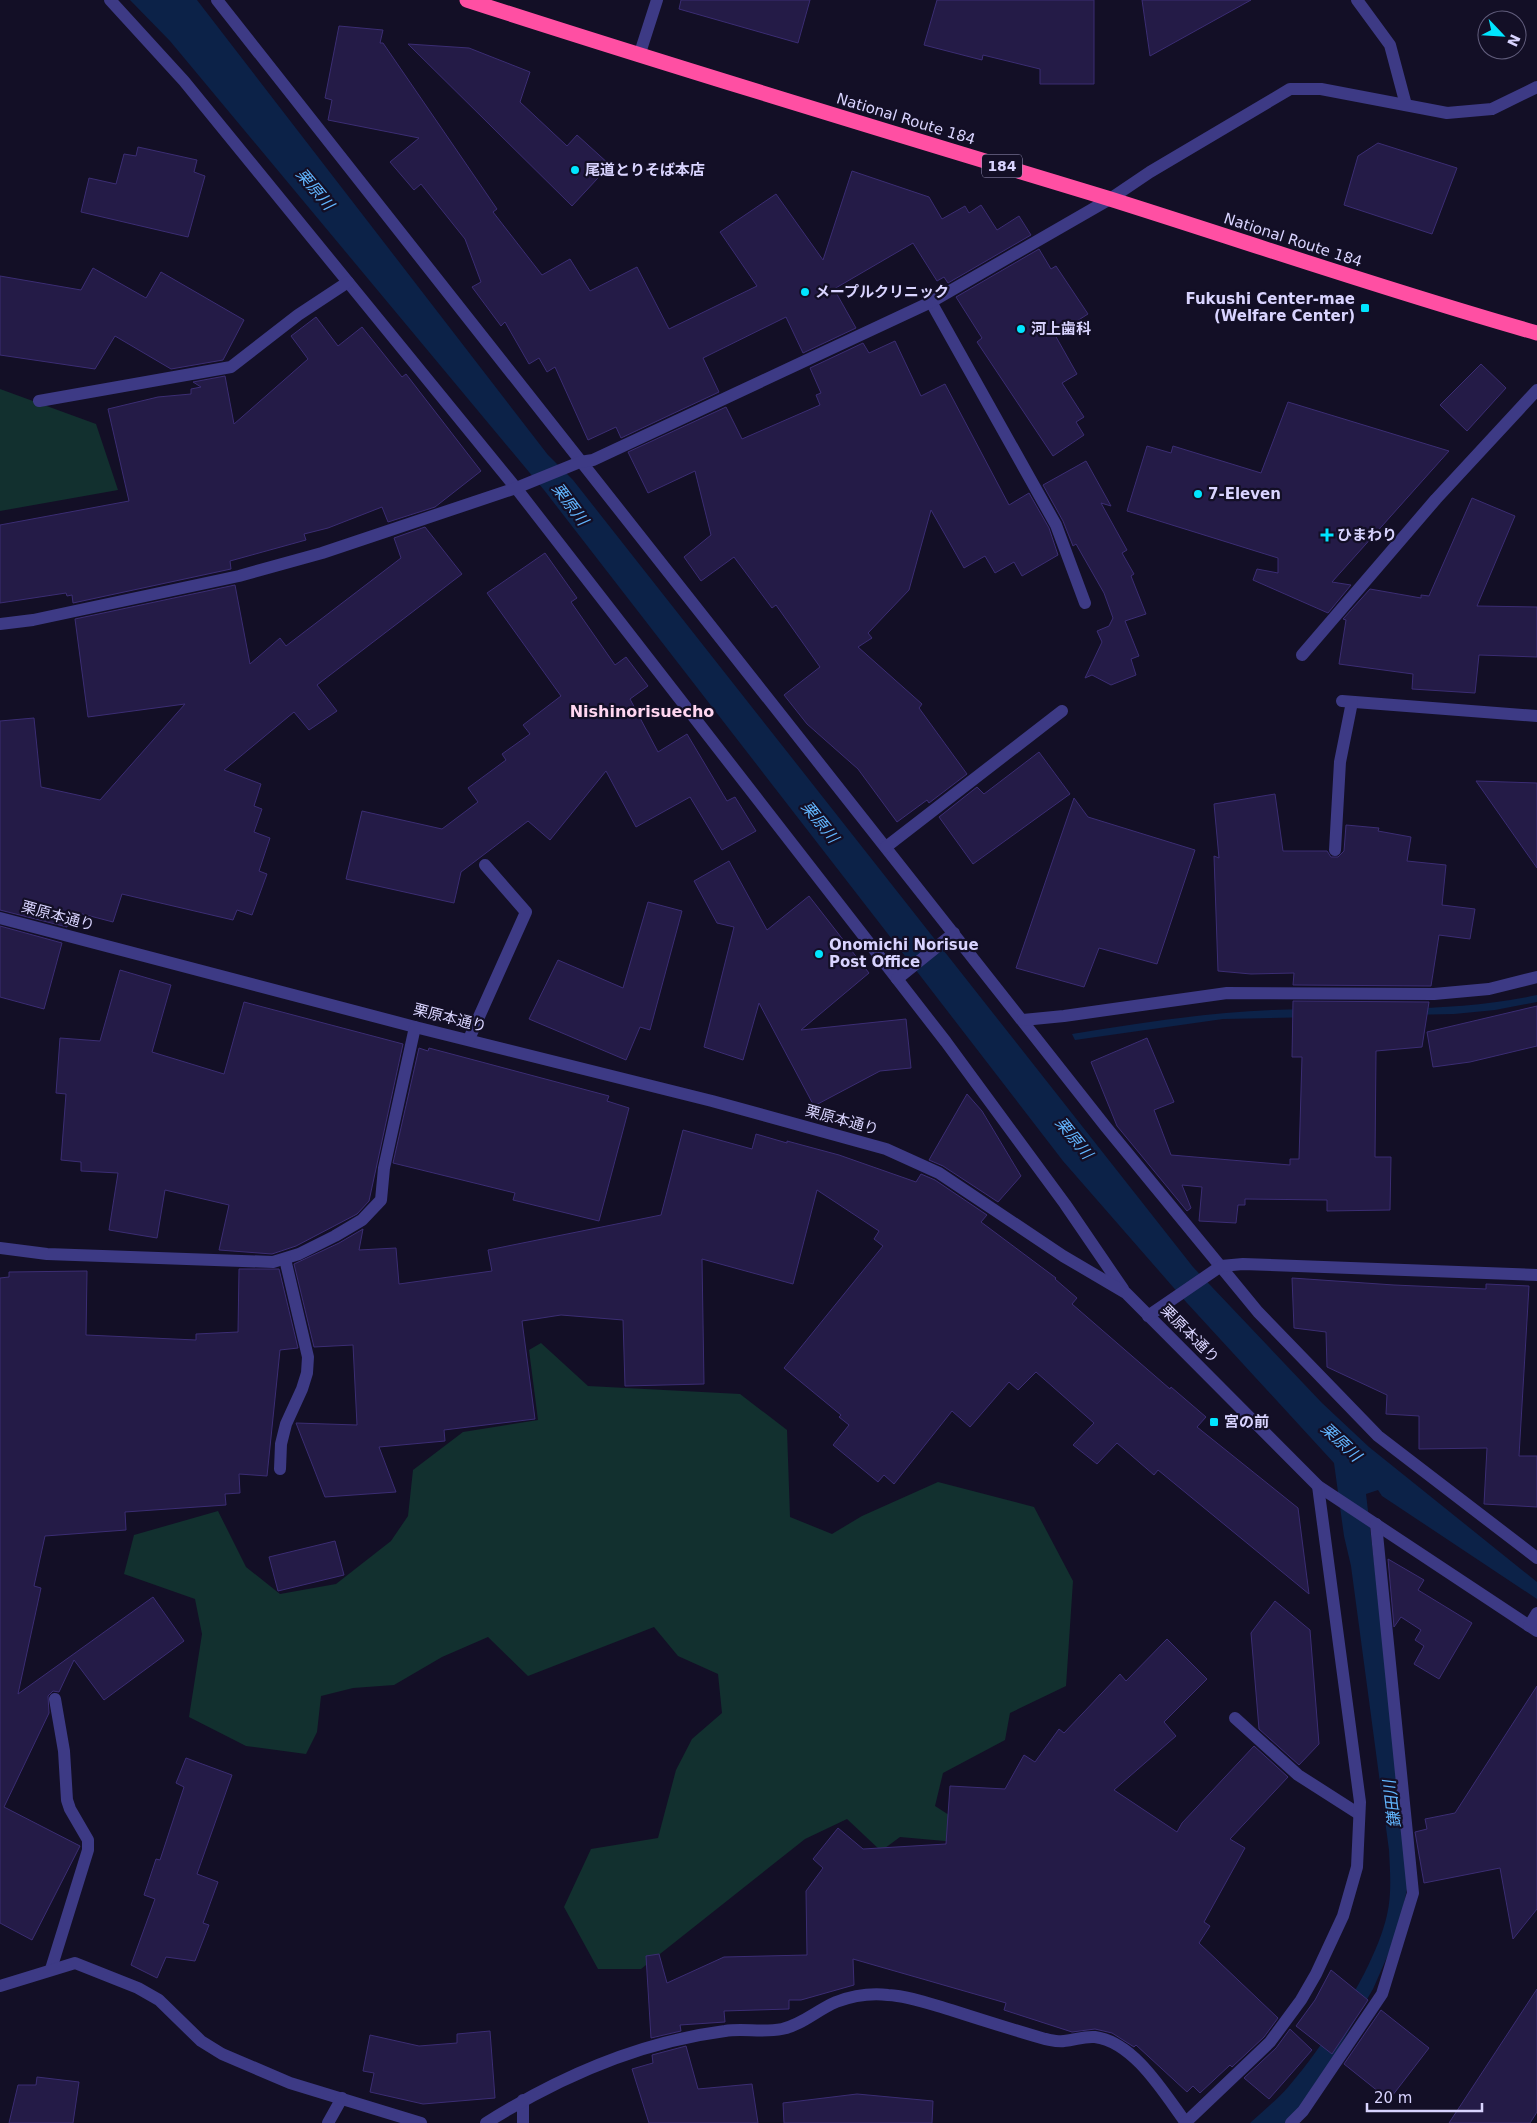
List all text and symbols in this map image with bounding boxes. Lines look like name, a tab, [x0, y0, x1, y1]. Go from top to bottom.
north arrow	[1477, 10, 1527, 60]
text: N	[1504, 32, 1524, 49]
street label: National Route 184	[834, 89, 978, 149]
road number: 184	[982, 154, 1022, 178]
place label: 尾道とりそば本店	[585, 161, 705, 179]
marker: 尾道とりそば本店	[569, 164, 581, 176]
water label: 栗原川	[292, 165, 339, 215]
street label: National Route 184	[1222, 209, 1364, 271]
place label: メープルクリニック	[815, 283, 949, 301]
marker: メープルクリニック	[799, 286, 811, 298]
place label: Fukushi Center-mae (Welfare Center)	[1185, 290, 1355, 325]
marker: Fukushi Center-mae (Welfare Center)	[1359, 302, 1371, 314]
place label: 河上歯科	[1031, 320, 1091, 338]
marker: 河上歯科	[1015, 323, 1027, 335]
water label: 栗原川	[548, 479, 593, 530]
place label: 7-Eleven	[1208, 485, 1281, 503]
marker: 7-Eleven	[1192, 488, 1204, 500]
place label: ひまわり	[1337, 526, 1397, 544]
marker: ひまわり	[1321, 529, 1333, 541]
district label: Nishinorisuecho	[570, 702, 714, 721]
water label: 栗原川	[798, 797, 844, 848]
street label: 栗原本通り	[19, 898, 97, 934]
place label: Onomichi Norisue Post Office	[829, 936, 979, 971]
marker: Onomichi Norisue Post Office	[813, 948, 825, 960]
street label: 栗原本通り	[411, 1000, 489, 1036]
street label: 栗原本通り	[803, 1102, 881, 1138]
water label: 栗原川	[1052, 1113, 1098, 1164]
street label: 栗原本通り	[1157, 1301, 1223, 1367]
place label: 宮の前	[1224, 1413, 1269, 1431]
marker: 宮の前	[1208, 1416, 1220, 1428]
water label: 栗原川	[1317, 1419, 1366, 1467]
water label: 鎌田川	[1379, 1777, 1404, 1829]
scale bar	[1367, 2080, 1482, 2112]
text: 20 m	[1374, 2089, 1412, 2107]

